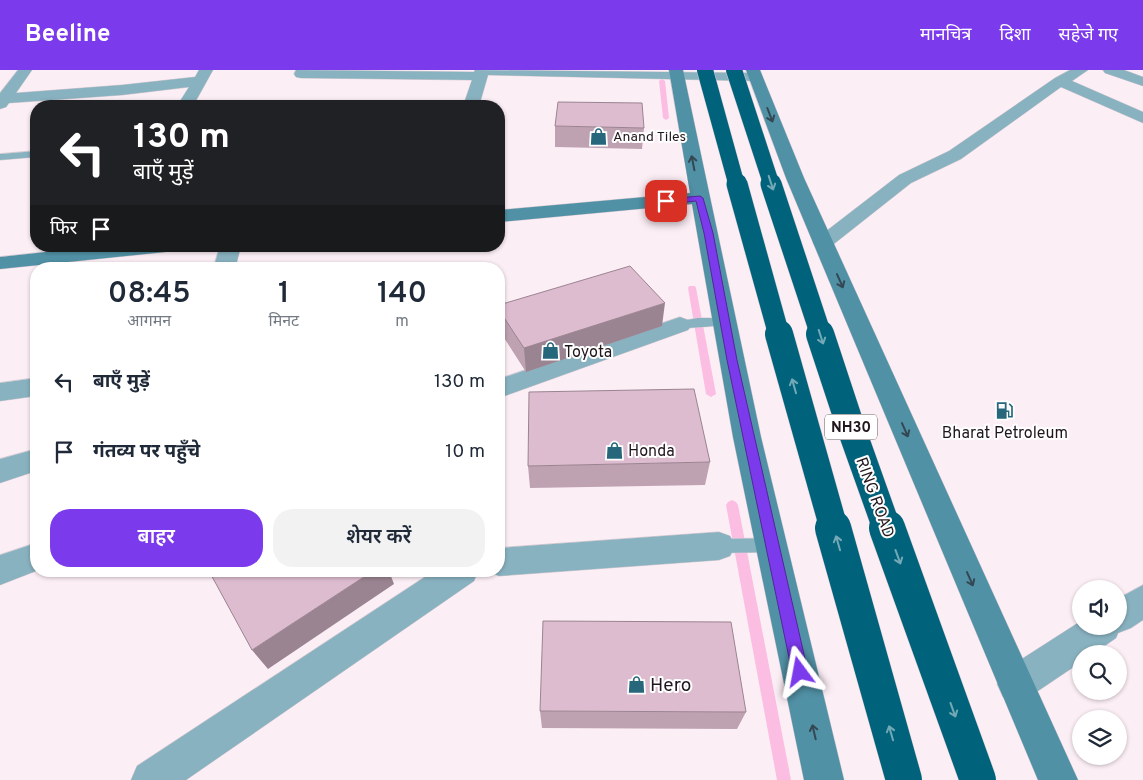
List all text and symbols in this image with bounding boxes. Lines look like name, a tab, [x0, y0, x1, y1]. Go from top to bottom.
text: Beeline	[25, 20, 110, 50]
text: मानचित्र	[920, 24, 971, 47]
text: दिशा	[999, 24, 1031, 47]
text: सहेजे गए	[1059, 24, 1118, 47]
one-way arrow	[767, 108, 776, 123]
text: 130 m	[133, 116, 230, 160]
icon: left	[50, 120, 115, 185]
shop icon: Anand Tiles	[589, 126, 609, 146]
place label: Anand Tiles	[613, 129, 686, 146]
one-way arrow	[688, 155, 697, 171]
text: बाएँ मुड़ें	[133, 160, 194, 187]
one-way arrow	[767, 175, 776, 190]
pin	[645, 180, 687, 222]
icon: arrive	[652, 187, 680, 215]
icon: arrive	[87, 215, 115, 243]
text: फिर	[50, 217, 77, 241]
one-way arrow	[836, 274, 845, 289]
text: 08:45	[108, 276, 191, 313]
text: 1	[278, 276, 290, 313]
text: 140	[377, 276, 427, 313]
text: आगमन	[127, 312, 171, 332]
text: मिनट	[269, 312, 299, 332]
text: m	[395, 312, 409, 332]
one-way arrow	[817, 329, 827, 345]
shop icon: Toyota	[540, 341, 560, 361]
place label: Toyota	[564, 343, 612, 363]
icon: left	[50, 368, 78, 396]
text: बाएँ मुड़ें	[93, 370, 150, 394]
text: 130 m	[434, 370, 485, 394]
one-way arrow	[789, 379, 798, 395]
fuel station icon: Bharat Petroleum	[995, 401, 1015, 421]
road number: NH30	[825, 414, 877, 440]
one-way arrow	[900, 422, 910, 437]
place label: Bharat Petroleum	[942, 424, 1068, 444]
icon: arrive	[50, 438, 78, 466]
text: गंतव्य पर पहुँचे	[93, 440, 200, 464]
text: 10 m	[445, 440, 485, 464]
shop icon: Honda	[604, 440, 624, 460]
place label: Honda	[628, 442, 675, 462]
street label: RING ROAD	[850, 455, 898, 541]
button: बाहर	[50, 509, 263, 567]
button: शेयर करें	[273, 509, 485, 567]
one-way arrow	[832, 535, 842, 551]
one-way arrow	[894, 549, 903, 564]
one-way arrow	[966, 571, 976, 586]
map controls	[1072, 580, 1127, 765]
button: sound	[1072, 580, 1127, 635]
position arrow	[773, 645, 825, 697]
button: search	[1072, 645, 1127, 700]
shop icon: Hero	[626, 674, 646, 694]
place label: Hero	[650, 674, 691, 698]
one-way arrow	[949, 702, 958, 717]
button: layers	[1072, 710, 1127, 765]
one-way arrow	[809, 725, 818, 741]
one-way arrow	[885, 725, 895, 741]

